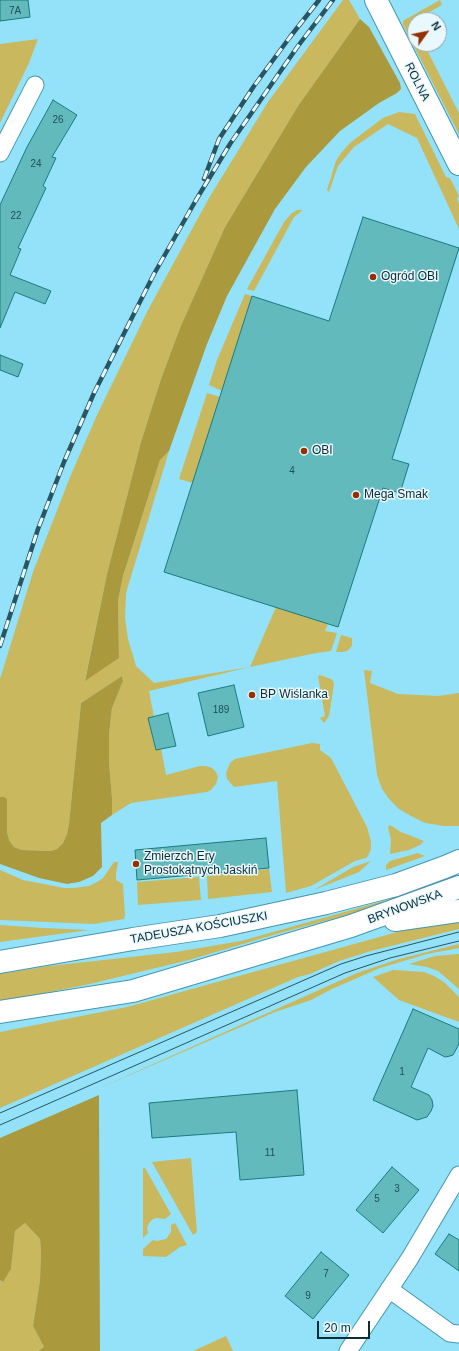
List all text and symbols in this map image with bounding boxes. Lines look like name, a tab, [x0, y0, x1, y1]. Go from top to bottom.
house number: 7A	[9, 5, 21, 17]
north arrow	[407, 12, 447, 52]
text: N	[429, 19, 443, 33]
street label: ROLNA	[401, 60, 433, 104]
house number: 26	[52, 114, 64, 126]
house number: 24	[30, 158, 42, 170]
house number: 22	[10, 210, 22, 222]
place label: Ogród OBI	[381, 270, 438, 284]
marker: Ogród OBI	[368, 272, 378, 282]
place label: OBI	[312, 444, 333, 458]
marker: OBI	[299, 446, 309, 456]
house number: 4	[289, 465, 295, 477]
place label: Mega Smak	[364, 488, 428, 502]
marker: Mega Smak	[351, 490, 361, 500]
place label: BP Wiślanka	[260, 688, 328, 702]
marker: BP Wiślanka	[247, 690, 257, 700]
house number: 189	[213, 704, 229, 716]
place label: Zmierzch Ery Prostokątnych Jaskiń	[144, 850, 257, 878]
marker: Zmierzch Ery Prostokątnych Jaskiń	[131, 859, 141, 869]
street label: BRYNOWSKA	[366, 887, 444, 927]
street label: TADEUSZA KOŚCIUSZKI	[129, 909, 269, 947]
house number: 1	[399, 1066, 405, 1078]
house number: 11	[265, 1147, 275, 1159]
house number: 3	[394, 1183, 400, 1195]
house number: 5	[374, 1193, 380, 1205]
house number: 7	[323, 1268, 329, 1280]
house number: 9	[305, 1290, 311, 1302]
scale bar	[319, 1313, 372, 1339]
text: 20 m	[324, 1321, 351, 1335]

